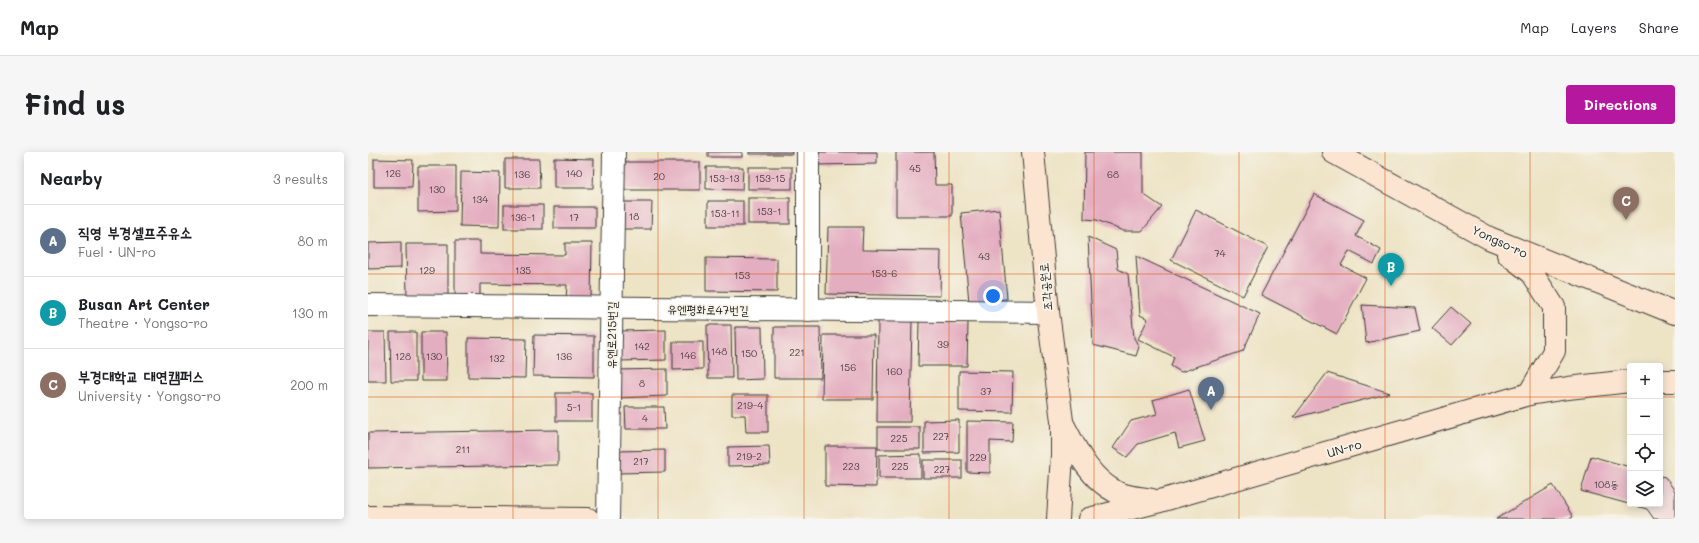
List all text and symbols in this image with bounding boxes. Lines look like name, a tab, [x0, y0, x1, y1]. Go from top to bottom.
text: Map	[20, 15, 59, 40]
text: Map	[1520, 18, 1549, 37]
text: Layers	[1571, 18, 1617, 37]
text: Share	[1639, 18, 1679, 37]
button: Directions	[1566, 85, 1675, 124]
text: Find us	[24, 86, 125, 122]
house number: 45	[909, 161, 921, 175]
house number: 126	[385, 166, 401, 180]
house number: 140	[566, 166, 582, 180]
text: Nearby	[40, 167, 102, 189]
house number: 136	[514, 167, 530, 181]
house number: 68	[1107, 167, 1119, 181]
house number: 20	[653, 169, 665, 183]
text: 3 results	[273, 170, 328, 187]
house number: 153-13	[709, 171, 739, 185]
house number: 153-15	[755, 171, 786, 185]
house number: 130	[429, 182, 445, 196]
pin: C	[1613, 187, 1639, 220]
house number: 134	[472, 192, 488, 206]
house number: 153-1	[757, 204, 781, 218]
house number: 153-11	[710, 206, 740, 220]
house number: 18	[629, 209, 639, 223]
house number: 136-1	[510, 210, 536, 224]
house number: 17	[569, 210, 579, 224]
street label: Yongso-ro	[1470, 221, 1530, 261]
text: 직영 부경셀프주유소	[78, 222, 192, 242]
text: A	[48, 232, 58, 249]
text: 80 m	[298, 232, 328, 249]
text: Fuel · UN-ro	[78, 243, 156, 260]
house number: 74	[1214, 246, 1226, 260]
house number: 43	[978, 249, 990, 263]
pin: B	[1378, 253, 1404, 286]
street label: 조각공원로	[1035, 262, 1055, 312]
house number: 129	[419, 263, 435, 277]
house number: 135	[515, 263, 531, 277]
house number: 153-6	[871, 266, 897, 280]
house number: 153	[734, 268, 750, 282]
your location	[983, 286, 1003, 306]
text: Busan Art Center	[78, 294, 210, 314]
street label: 유엔평화로47번길	[667, 300, 749, 318]
street label: 유엔로215번길	[602, 301, 620, 369]
text: B	[49, 304, 57, 321]
text: 130 m	[292, 304, 328, 321]
text: Theatre · Yongso-ro	[78, 314, 208, 331]
house number: 39	[937, 337, 949, 351]
house number: 142	[634, 339, 650, 353]
house number: 148	[711, 344, 727, 358]
house number: 221	[789, 345, 805, 359]
house number: 150	[741, 346, 757, 360]
house number: 146	[680, 348, 696, 362]
house number: 128	[395, 349, 411, 363]
house number: 130	[426, 349, 442, 363]
house number: 136	[556, 349, 572, 363]
house number: 132	[489, 351, 505, 365]
house number: 156	[840, 360, 856, 374]
map controls	[1627, 363, 1663, 507]
button: +	[1627, 363, 1663, 399]
house number: 160	[886, 364, 902, 378]
text: 부경대학교 대연캠퍼스	[78, 366, 204, 386]
text: C	[48, 376, 58, 393]
text: 200 m	[290, 376, 328, 393]
house number: 8	[639, 376, 645, 390]
pin: A	[1198, 377, 1224, 410]
house number: 37	[980, 384, 992, 398]
text: University · Yongso-ro	[78, 387, 221, 404]
house number: 219-4	[737, 398, 763, 412]
button: −	[1627, 399, 1663, 435]
house number: 5-1	[567, 400, 581, 414]
house number: 4	[642, 411, 648, 425]
house number: 227	[933, 429, 950, 443]
house number: 225	[891, 431, 908, 445]
street label: UN-ro	[1325, 435, 1363, 461]
button: locate	[1627, 435, 1663, 471]
house number: 211	[456, 442, 470, 456]
house number: 219-2	[736, 449, 762, 463]
house number: 229	[969, 450, 987, 464]
house number: 217	[633, 454, 649, 468]
house number: 223	[843, 459, 860, 473]
house number: 225	[892, 459, 909, 473]
house number: 227	[934, 462, 951, 476]
button: layers	[1627, 471, 1663, 507]
house number: 108동	[1594, 477, 1618, 491]

